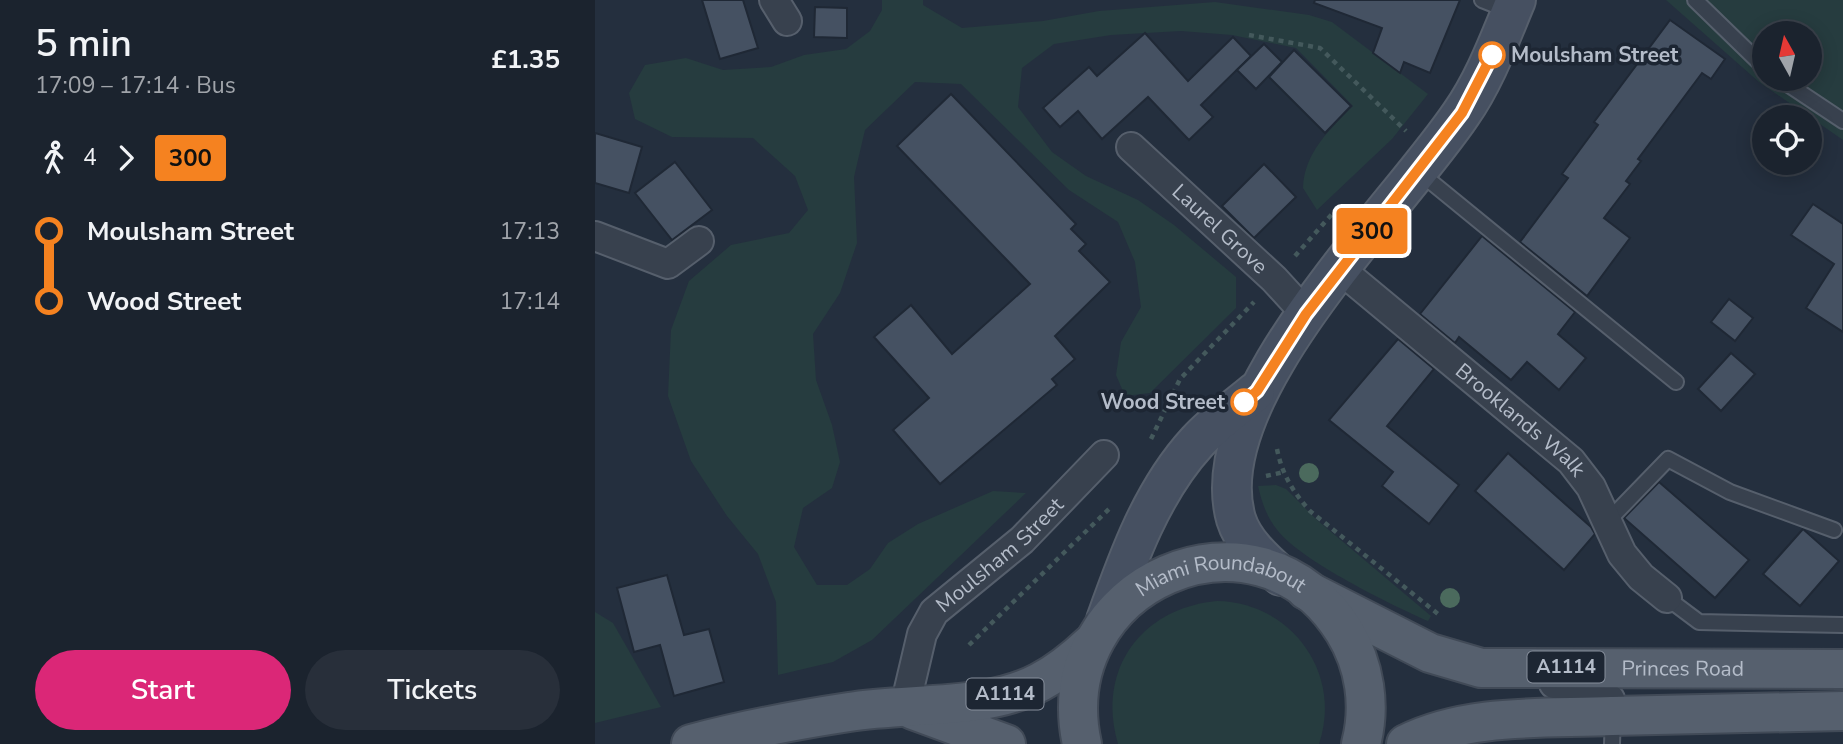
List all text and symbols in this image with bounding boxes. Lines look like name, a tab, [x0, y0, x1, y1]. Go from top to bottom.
text: 5 min	[35, 18, 132, 69]
north arrow	[1752, 21, 1822, 91]
map controls	[1752, 21, 1822, 175]
place label: Moulsham Street	[1511, 41, 1679, 69]
text: £1.35	[491, 42, 560, 77]
marker: Moulsham Street	[1479, 42, 1505, 68]
text: 17:09 – 17:14 · Bus	[35, 70, 236, 101]
button: locate	[1752, 105, 1822, 175]
icon: walk	[35, 139, 73, 177]
icon: forward	[107, 139, 145, 177]
text: 4	[83, 142, 97, 173]
text: 300	[169, 142, 212, 174]
street label: Laurel Grove	[1166, 178, 1274, 280]
line badge: 300	[1332, 208, 1412, 254]
text: Moulsham Street	[87, 214, 294, 249]
text: 300	[1350, 215, 1394, 247]
text: 17:13	[500, 216, 560, 247]
text: Wood Street	[87, 284, 241, 319]
text: 17:14	[500, 286, 560, 317]
street label: Brooklands Walk	[1450, 357, 1592, 483]
place label: Wood Street	[1100, 388, 1226, 416]
marker: Wood Street	[1231, 389, 1257, 415]
street label: Moulsham Street	[930, 491, 1070, 619]
text: Miami Roundabout	[1130, 548, 1313, 603]
street label: Miami Roundabout	[1132, 583, 1310, 609]
button: Start	[35, 650, 291, 730]
button: Tickets	[305, 650, 560, 730]
road number: A1114	[1527, 652, 1605, 682]
street label: Princes Road	[1621, 654, 1744, 683]
road number: A1114	[967, 678, 1043, 709]

